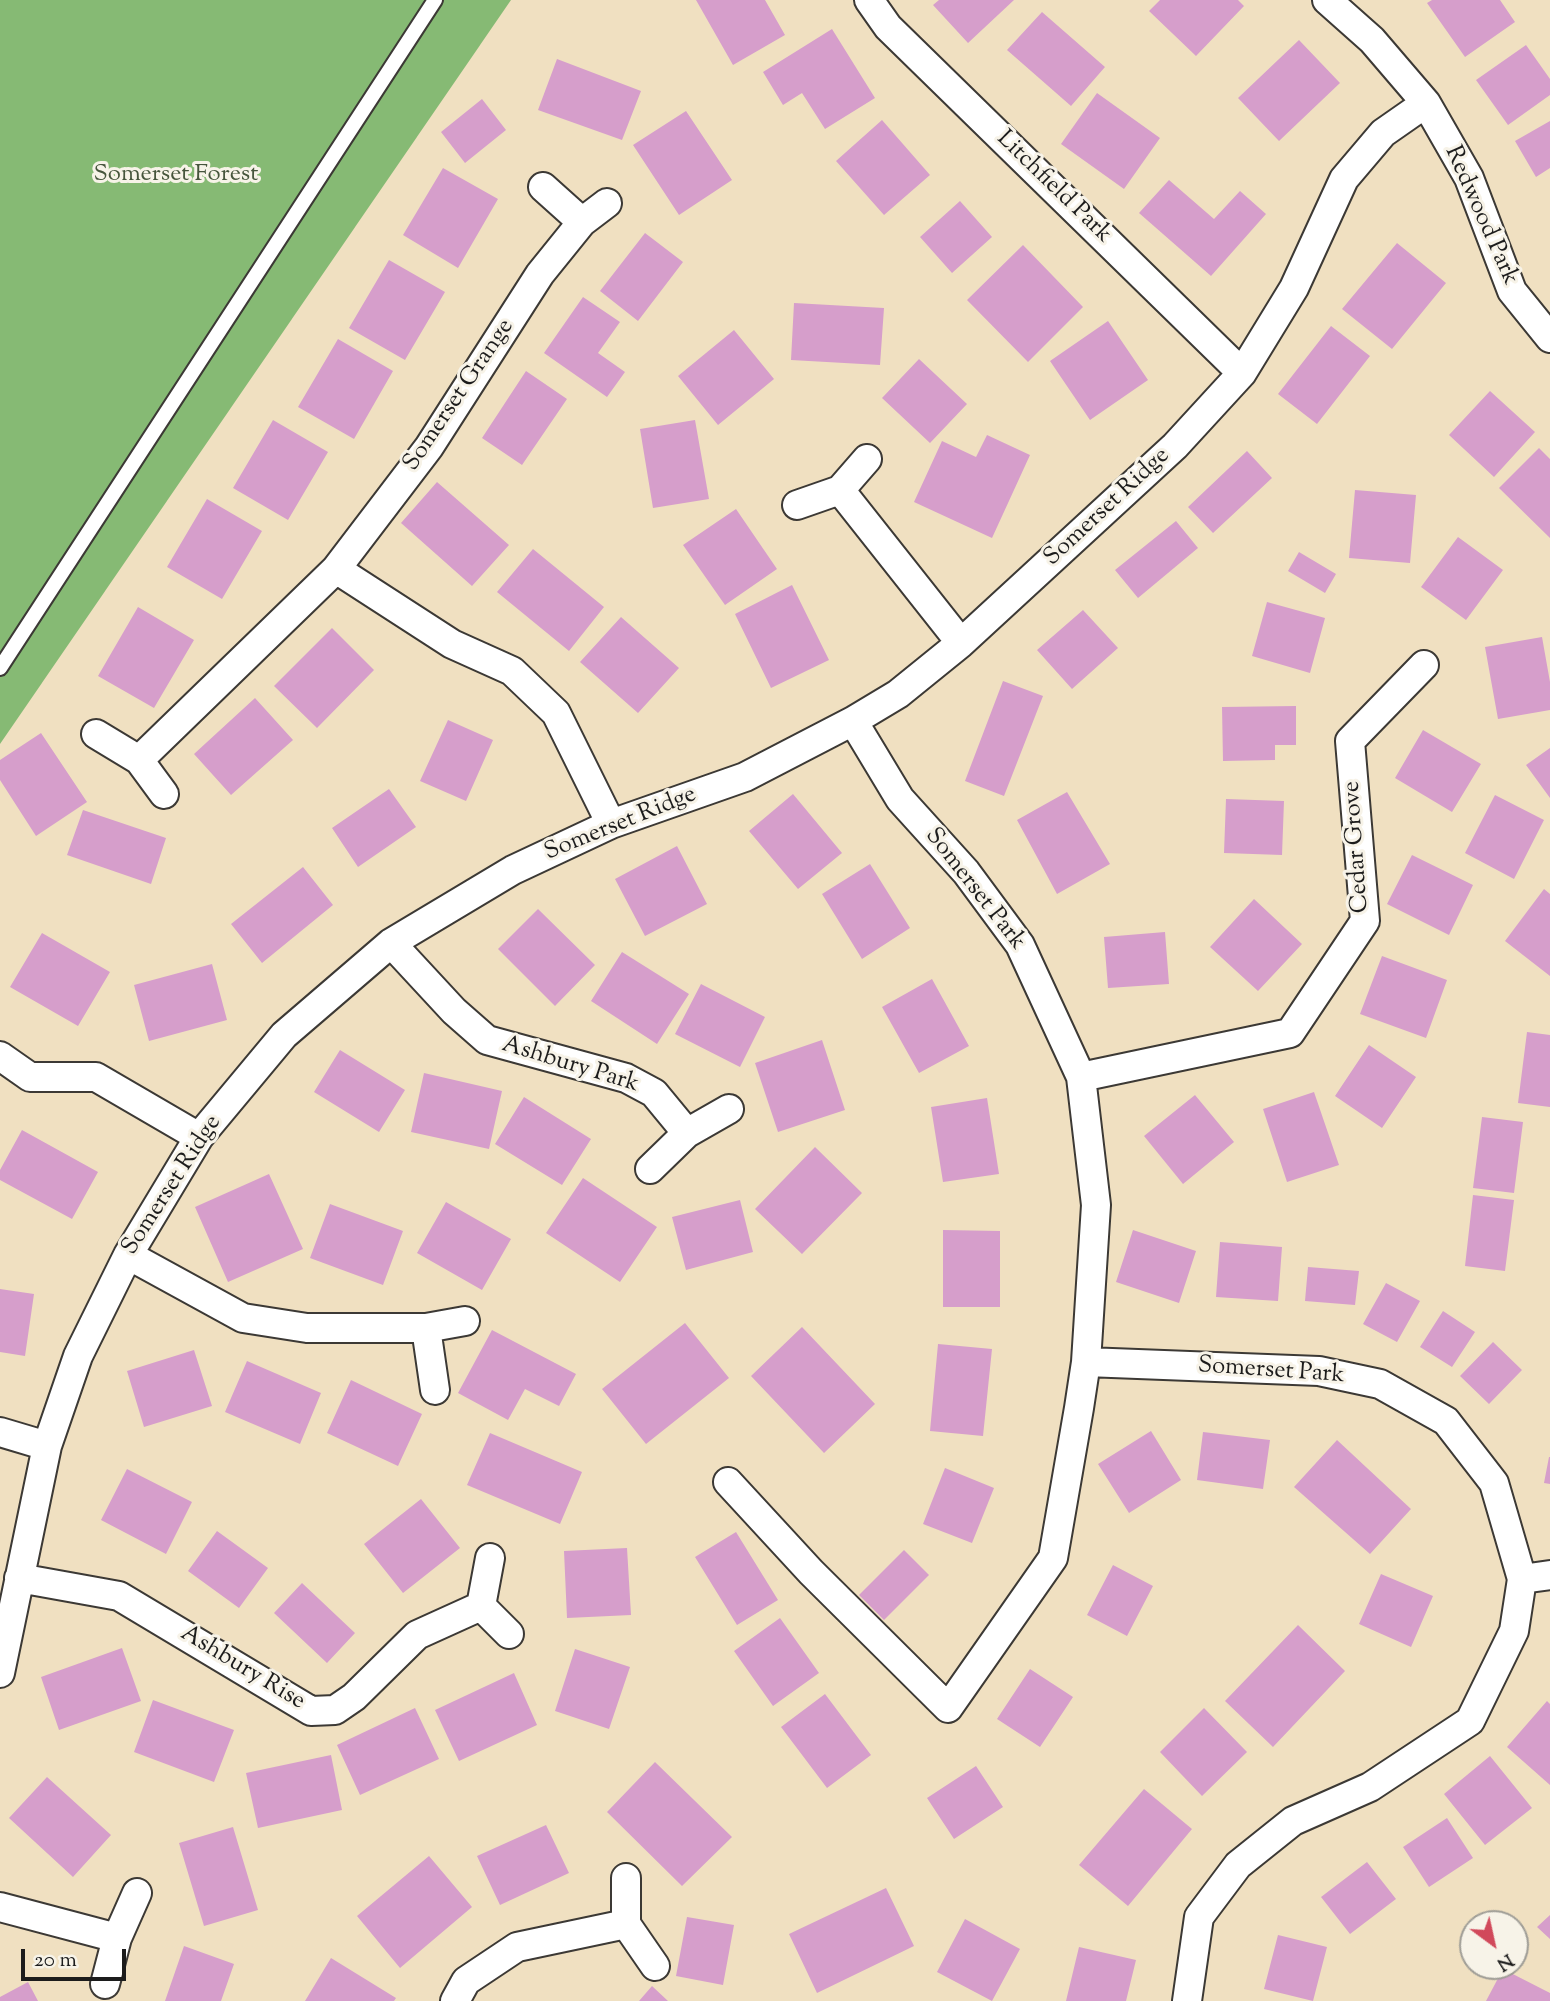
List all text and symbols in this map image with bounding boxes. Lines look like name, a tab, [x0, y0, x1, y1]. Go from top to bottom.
street label: Litchfield Park	[989, 126, 1117, 250]
street label: Redwood Park	[1437, 142, 1523, 290]
park label: Somerset Forest	[94, 162, 258, 190]
street label: Somerset Grange	[398, 314, 522, 478]
street label: Somerset Ridge	[1039, 443, 1177, 573]
street label: Cedar Grove	[1339, 780, 1377, 914]
street label: Somerset Ridge	[541, 781, 701, 869]
street label: Somerset Park	[917, 823, 1031, 957]
street label: Ashbury Park	[498, 1032, 642, 1100]
street label: Somerset Ridge	[117, 1111, 229, 1261]
street label: Somerset Park	[1197, 1353, 1345, 1391]
street label: Ashbury Rise	[174, 1620, 310, 1718]
north arrow	[1459, 1910, 1529, 1980]
scale bar	[24, 1934, 130, 1978]
text: 20 m	[34, 1946, 77, 1976]
text: N	[1491, 1946, 1518, 1977]

